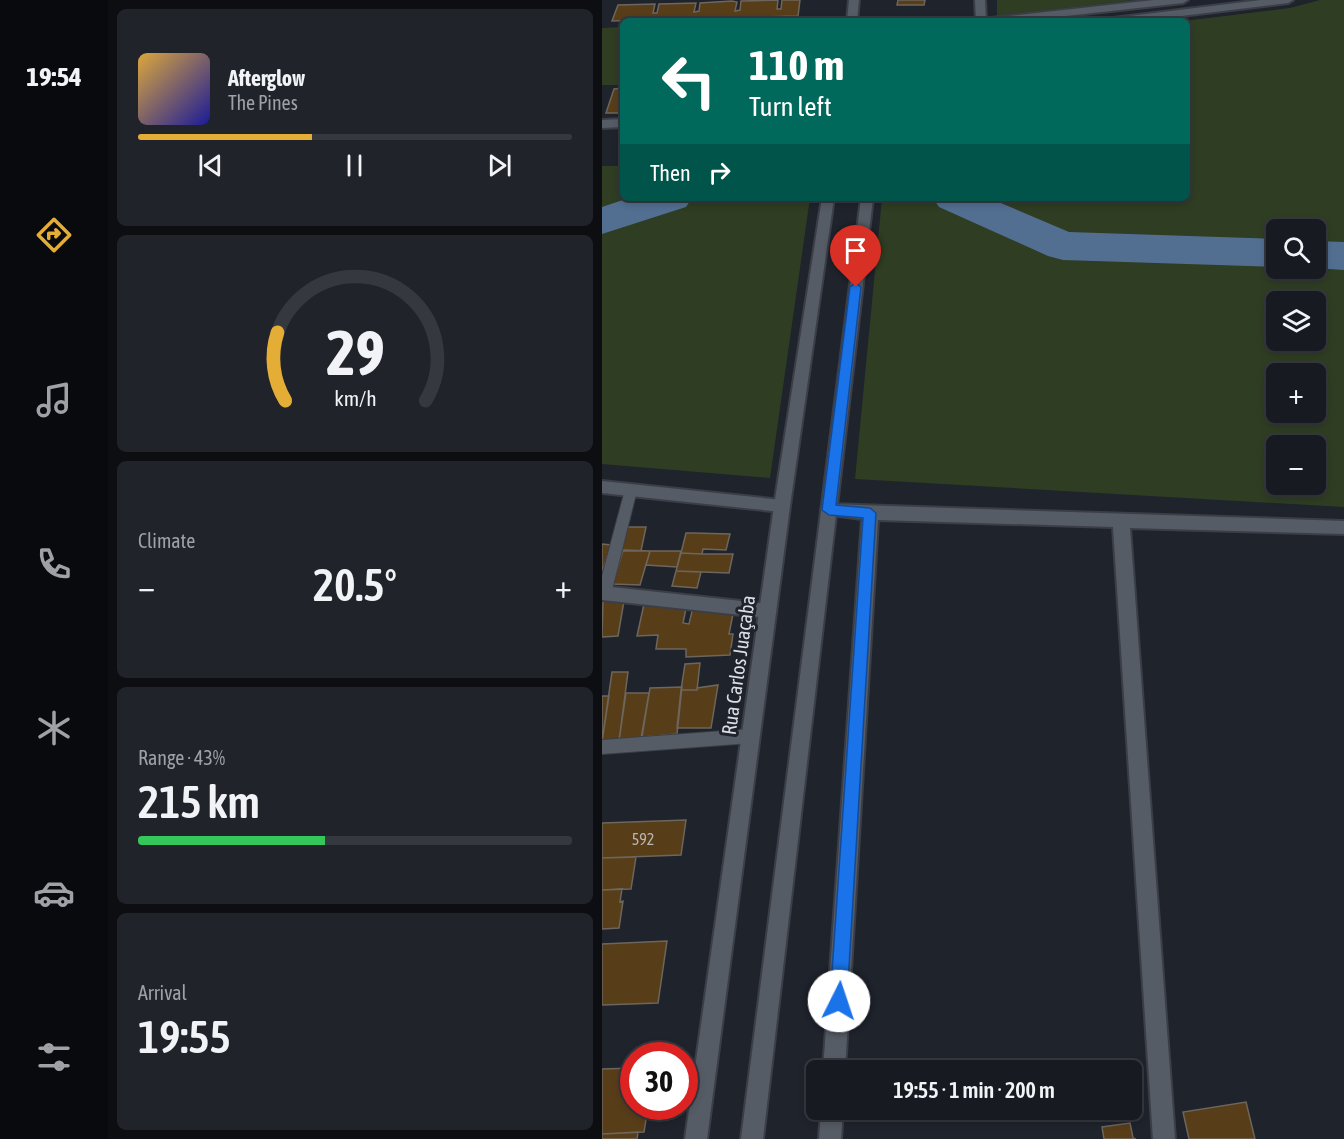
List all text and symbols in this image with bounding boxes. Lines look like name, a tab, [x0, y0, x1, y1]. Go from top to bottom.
text: 110 m	[749, 41, 844, 89]
icon: left	[650, 42, 728, 120]
text: 19:54	[26, 61, 82, 92]
text: Afterglow	[228, 65, 305, 91]
text: The Pines	[228, 91, 298, 114]
text: Turn left	[749, 91, 832, 122]
icon: previous	[194, 149, 227, 182]
icon: pause	[338, 149, 371, 182]
icon: next	[483, 149, 516, 182]
icon: right	[703, 156, 736, 189]
text: Then	[650, 160, 691, 186]
icon: directions	[33, 214, 75, 256]
map controls	[1266, 219, 1326, 495]
button: search	[1266, 219, 1326, 279]
pin	[830, 225, 881, 287]
icon: arrive	[839, 234, 872, 267]
button: layers	[1266, 291, 1326, 351]
text: 29	[326, 317, 384, 388]
button: +	[1266, 363, 1326, 423]
icon: music	[33, 379, 75, 421]
text: km/h	[334, 386, 376, 411]
button: −	[1266, 435, 1326, 495]
text: Climate	[138, 529, 195, 552]
icon: phone	[33, 543, 75, 585]
text: 20.5°	[313, 559, 397, 611]
text: −	[138, 567, 155, 605]
text: +	[555, 567, 572, 605]
street label: Rua Carlos Juaçaba	[717, 594, 759, 736]
icon: climate	[33, 707, 75, 749]
text: Range · 43%	[138, 746, 225, 769]
text: 215 km	[138, 776, 260, 828]
house number: 592	[632, 830, 654, 848]
icon: car	[33, 872, 75, 914]
position arrow	[807, 969, 871, 1033]
text: Arrival	[138, 981, 187, 1004]
text: 19:55	[138, 1011, 231, 1063]
icon: filters	[33, 1036, 75, 1078]
speed limit sign: 30	[620, 1042, 698, 1120]
text: 19:55 · 1 min · 200 m	[893, 1077, 1055, 1103]

